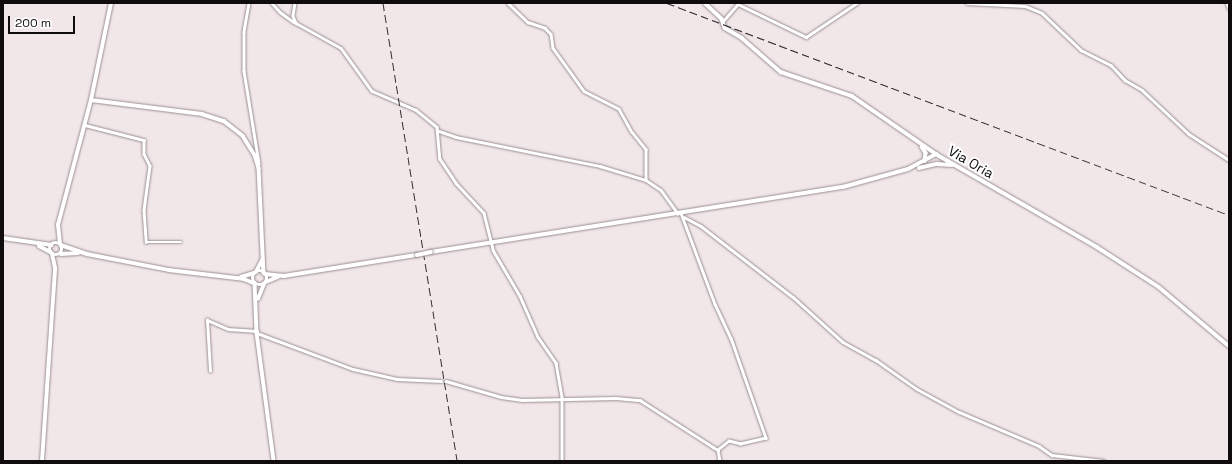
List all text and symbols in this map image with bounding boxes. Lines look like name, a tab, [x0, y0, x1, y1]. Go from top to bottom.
scale bar	[10, 8, 77, 34]
text: 200 m	[15, 15, 51, 31]
street label: Via Oria	[945, 142, 997, 182]

